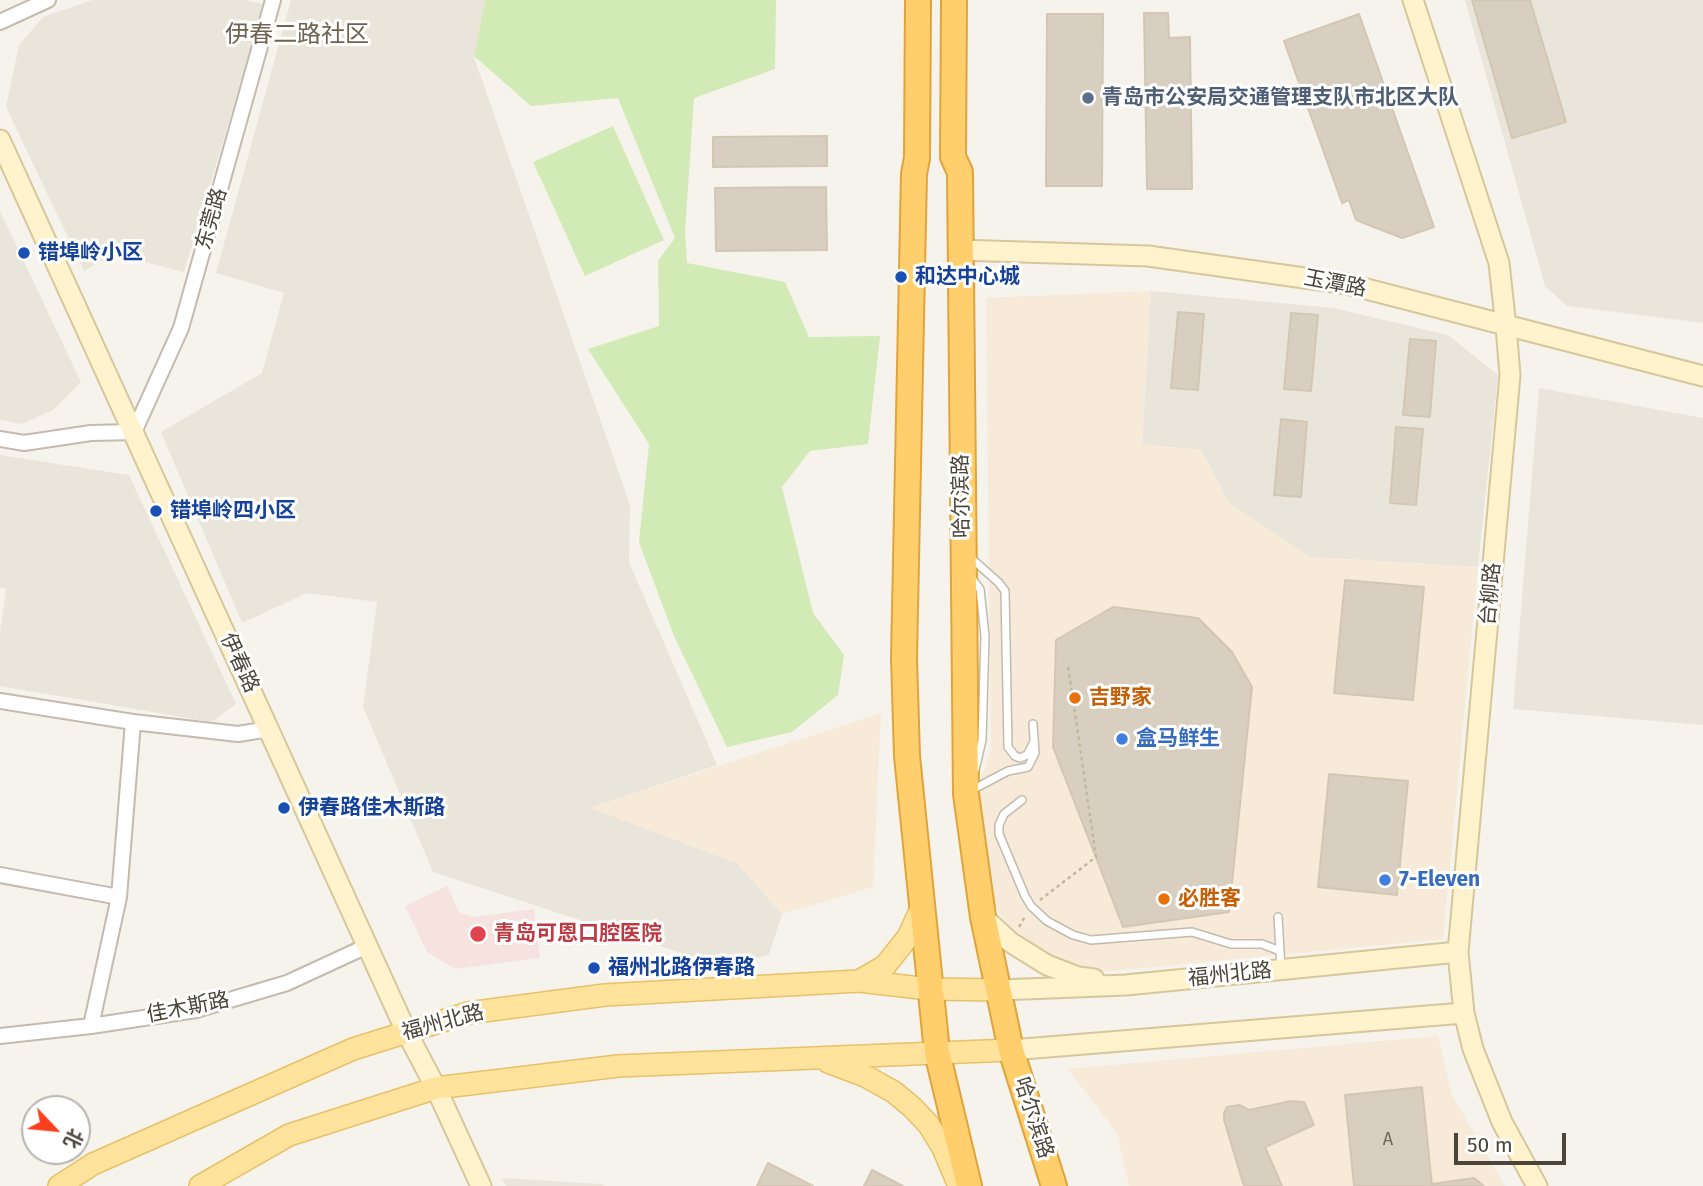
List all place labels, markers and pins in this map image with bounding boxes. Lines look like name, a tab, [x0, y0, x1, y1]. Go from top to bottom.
place label: 青岛市公安局交通管理支队市北区大队	[1102, 85, 1459, 111]
marker: 青岛市公安局交通管理支队市北区大队	[1080, 90, 1096, 106]
place label: 错埠岭小区	[38, 240, 143, 266]
marker: 错埠岭小区	[16, 245, 32, 261]
place label: 和达中心城	[915, 264, 1020, 290]
marker: 和达中心城	[893, 269, 909, 285]
place label: 错埠岭四小区	[170, 498, 296, 524]
marker: 错埠岭四小区	[148, 503, 164, 519]
place label: 吉野家	[1089, 685, 1152, 711]
marker: 吉野家	[1067, 690, 1083, 706]
place label: 盒马鲜生	[1136, 726, 1220, 752]
marker: 盒马鲜生	[1114, 731, 1130, 747]
place label: 伊春路佳木斯路	[298, 795, 445, 821]
marker: 伊春路佳木斯路	[276, 800, 292, 816]
place label: 7-Eleven	[1399, 867, 1480, 893]
marker: 7-Eleven	[1377, 872, 1393, 888]
place label: 必胜客	[1178, 886, 1241, 912]
marker: 必胜客	[1156, 891, 1172, 907]
place label: 青岛可恩口腔医院	[494, 921, 662, 947]
marker: 青岛可恩口腔医院	[468, 924, 488, 944]
place label: 福州北路伊春路	[608, 955, 755, 981]
marker: 福州北路伊春路	[586, 960, 602, 976]

